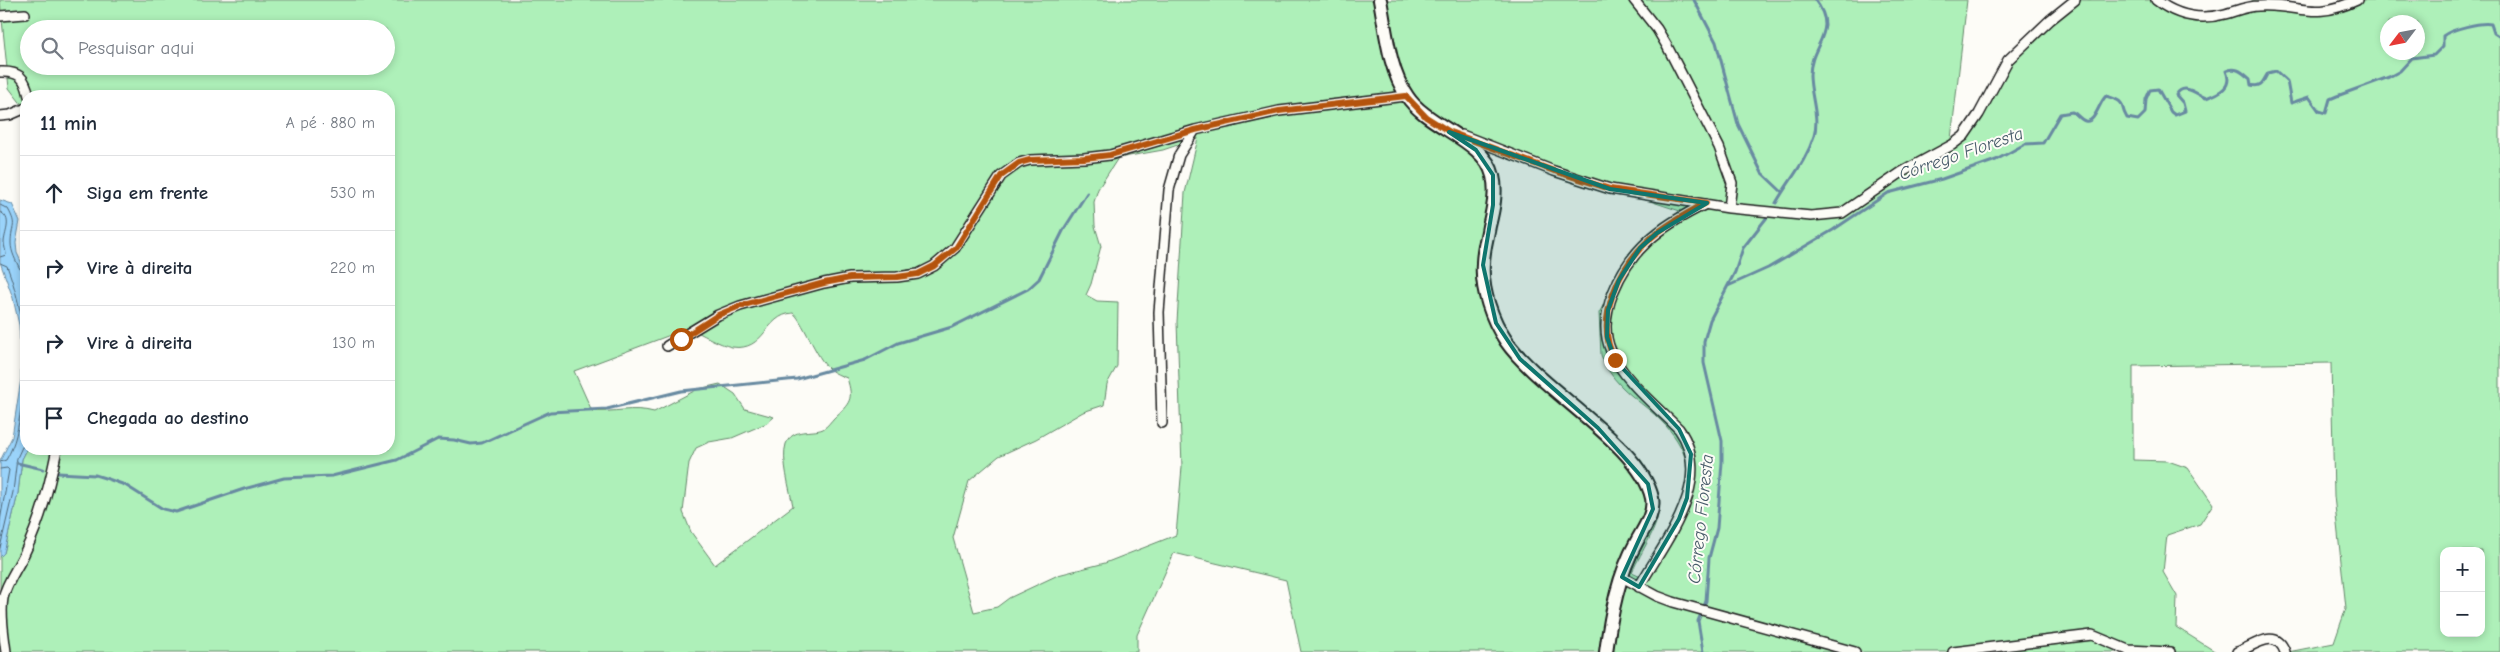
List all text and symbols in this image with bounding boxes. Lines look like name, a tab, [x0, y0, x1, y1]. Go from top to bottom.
north arrow	[2380, 15, 2425, 60]
search box	[20, 20, 395, 75]
icon: search	[38, 34, 66, 62]
text: Pesquisar aqui	[78, 37, 194, 59]
text: 11 min	[40, 111, 97, 135]
text: A pé · 880 m	[286, 114, 375, 132]
water label: Córrego Floresta	[1896, 123, 2026, 185]
icon: ahead	[40, 179, 68, 207]
text: Siga em frente	[87, 182, 208, 204]
text: 530 m	[330, 184, 375, 202]
icon: right	[40, 254, 68, 282]
text: Vire à direita	[87, 257, 192, 279]
text: 220 m	[330, 259, 375, 277]
route start	[670, 328, 693, 351]
icon: right	[40, 329, 68, 357]
text: Vire à direita	[87, 332, 192, 354]
text: 130 m	[332, 334, 375, 352]
route end	[1604, 349, 1627, 372]
icon: arrive	[40, 404, 68, 432]
text: Chegada ao destino	[87, 407, 249, 429]
water label: Córrego Floresta	[1684, 453, 1718, 585]
map controls	[2440, 547, 2485, 637]
button: +	[2440, 547, 2485, 592]
button: −	[2440, 592, 2485, 637]

